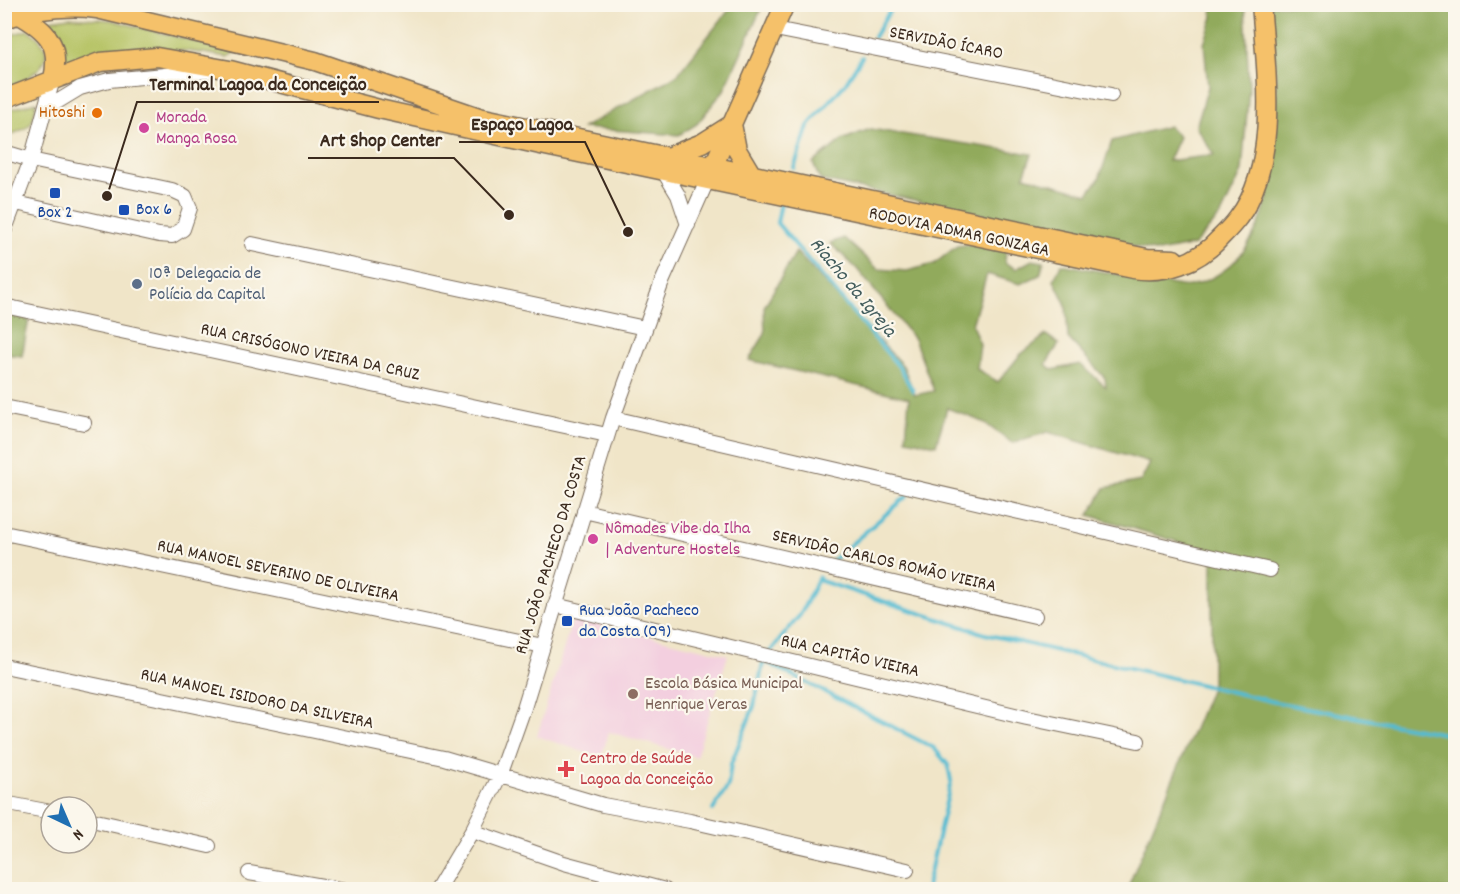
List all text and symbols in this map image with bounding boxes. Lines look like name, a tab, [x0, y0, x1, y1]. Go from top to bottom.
street label: SERVIDÃO ÍCARO	[887, 21, 1005, 67]
callout: Terminal Lagoa da Conceição	[137, 64, 379, 102]
text: Terminal Lagoa da Conceição	[149, 72, 367, 100]
place label: Hitoshi	[39, 101, 85, 126]
callout: Espaço Lagoa	[459, 104, 585, 142]
marker: Hitoshi	[90, 106, 104, 120]
place label: Morada Manga Rosa	[156, 106, 237, 152]
text: Espaço Lagoa	[471, 112, 574, 140]
callout: Art Shop Center	[308, 120, 454, 158]
marker: Morada Manga Rosa	[137, 121, 151, 135]
text: Art Shop Center	[320, 128, 443, 156]
marker: Box 2	[48, 186, 62, 200]
place label: Box 6	[136, 198, 172, 223]
place label: Box 2	[37, 201, 73, 226]
street label: RODOVIA ADMAR GONZAGA	[866, 202, 1052, 264]
marker: Box 6	[117, 203, 131, 217]
water label: Riacho da Igreja	[802, 232, 903, 345]
place label: 10ª Delegacia de Polícia da Capital	[149, 262, 266, 308]
marker: 10ª Delegacia de Polícia da Capital	[130, 277, 144, 291]
street label: RUA CRISÓGONO VIEIRA DA CRUZ	[198, 318, 422, 388]
street label: RUA JOÃO PACHECO DA COSTA	[510, 452, 594, 658]
place label: Nômades Vibe da Ilha | Adventure Hostels	[605, 517, 751, 563]
street label: SERVIDÃO CARLOS ROMÃO VIEIRA	[769, 524, 999, 600]
marker: Nômades Vibe da Ilha | Adventure Hostels	[586, 532, 600, 546]
street label: RUA MANOEL SEVERINO DE OLIVEIRA	[155, 534, 402, 610]
place label: Rua João Pacheco da Costa (09)	[579, 599, 699, 645]
marker: Rua João Pacheco da Costa (09)	[560, 614, 574, 628]
street label: RUA CAPITÃO VIEIRA	[778, 629, 922, 685]
street label: RUA MANOEL ISIDORO DA SILVEIRA	[138, 663, 376, 737]
place label: Escola Básica Municipal Henrique Veras	[645, 672, 803, 718]
marker: Escola Básica Municipal Henrique Veras	[626, 687, 640, 701]
place label: Centro de Saúde Lagoa da Conceição	[580, 747, 713, 793]
marker: Centro de Saúde Lagoa da Conceição	[557, 760, 575, 778]
north arrow	[39, 795, 99, 855]
text: N	[67, 823, 89, 845]

